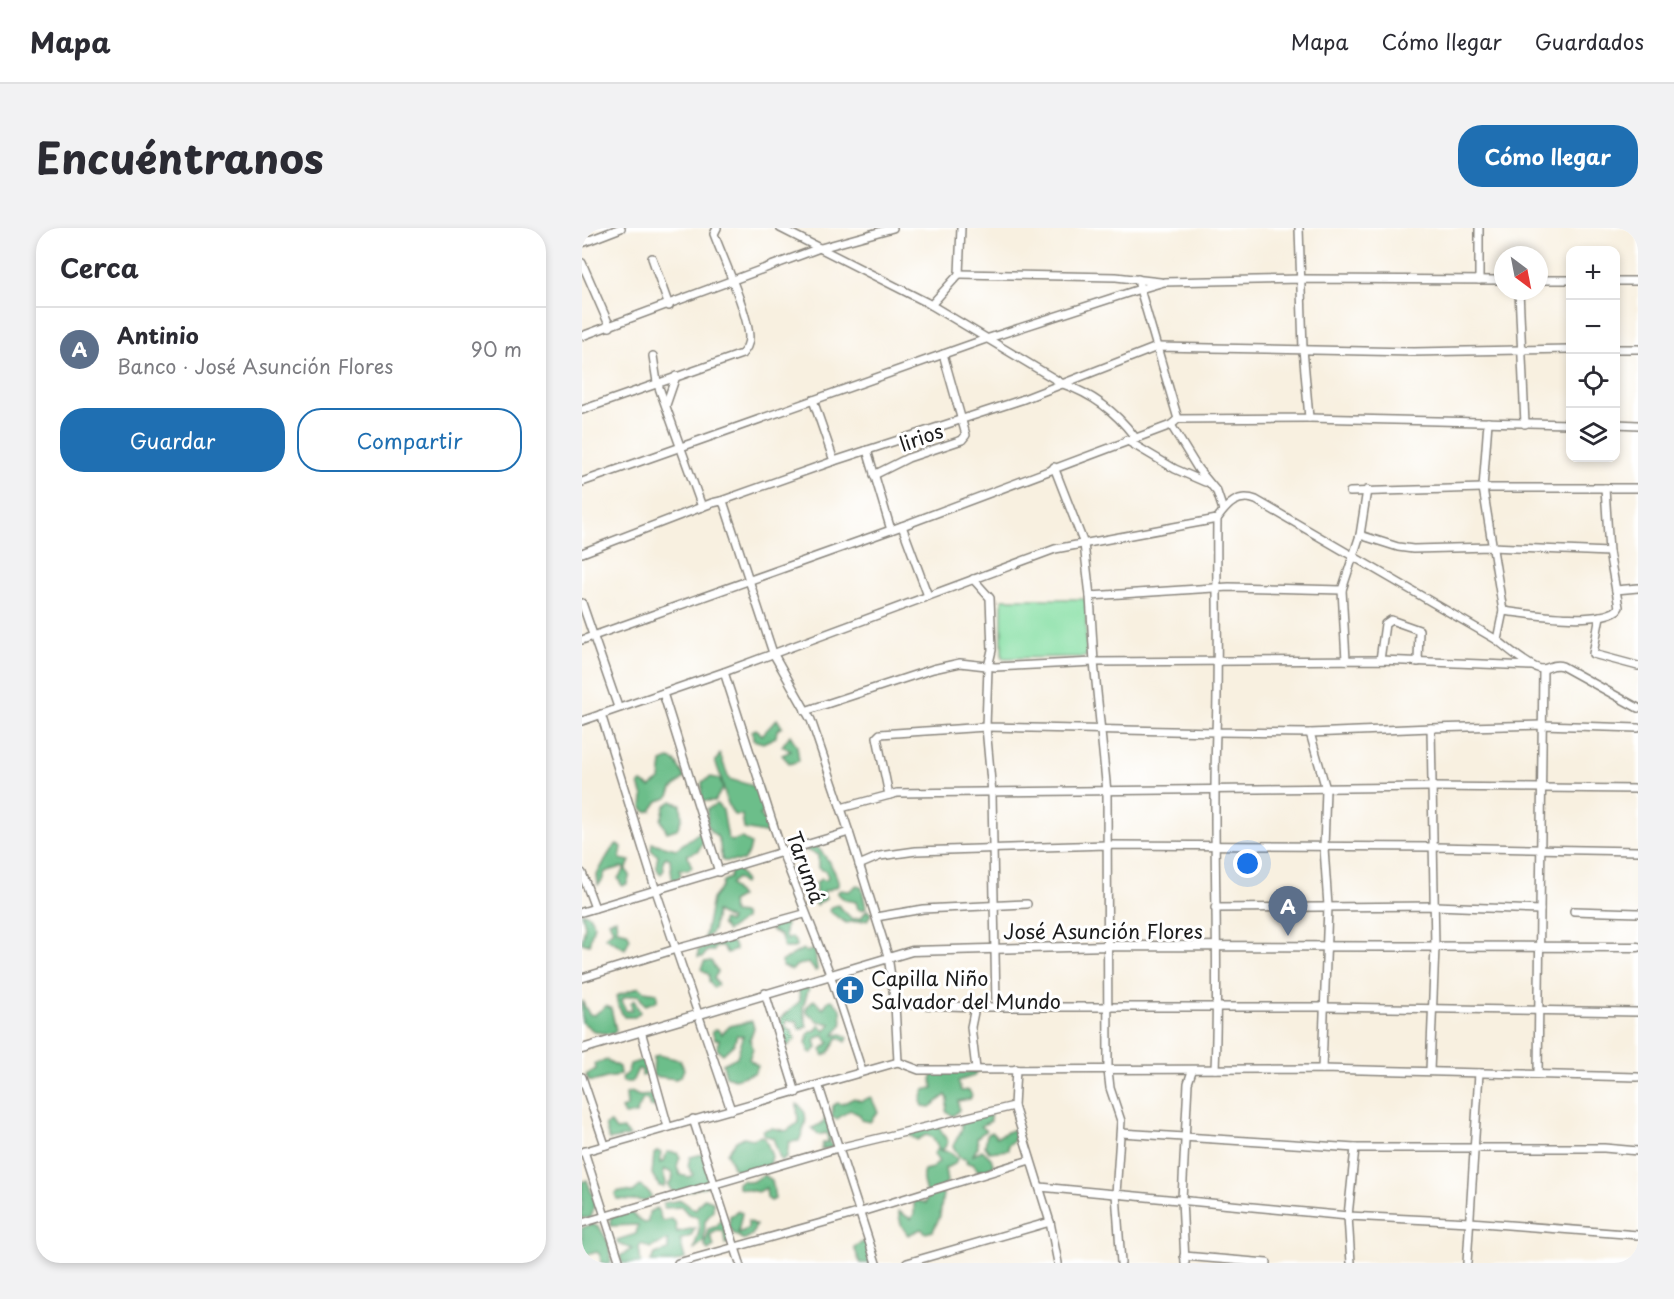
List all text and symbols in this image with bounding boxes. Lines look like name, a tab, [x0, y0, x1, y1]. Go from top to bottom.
text: Mapa	[30, 20, 111, 63]
text: Mapa	[1291, 25, 1349, 57]
text: Cómo llegar	[1382, 25, 1502, 57]
text: Guardados	[1535, 25, 1644, 57]
text: Encuéntranos	[36, 125, 324, 188]
button: Cómo llegar	[1458, 125, 1638, 187]
north arrow	[1494, 246, 1548, 300]
map controls	[1566, 246, 1620, 462]
button: +	[1566, 246, 1620, 300]
text: Cerca	[60, 248, 139, 287]
button: −	[1566, 300, 1620, 354]
text: Antinio	[117, 318, 199, 351]
text: A	[72, 334, 87, 364]
text: 90 m	[471, 334, 522, 364]
text: Banco · José Asunción Flores	[117, 351, 393, 381]
button: locate	[1566, 354, 1620, 408]
button: Guardar	[60, 408, 285, 472]
button: Compartir	[297, 408, 522, 472]
button: layers	[1566, 408, 1620, 462]
street label: lirios	[895, 415, 947, 459]
street label: Tarumá	[779, 827, 833, 908]
your location	[1233, 849, 1262, 878]
pin: A	[1268, 886, 1308, 936]
street label: José Asunción Flores	[1003, 916, 1203, 946]
place label: Capilla Niño Salvador del Mundo	[871, 963, 1061, 1016]
church icon: Capilla Niño Salvador del Mundo	[834, 974, 866, 1006]

